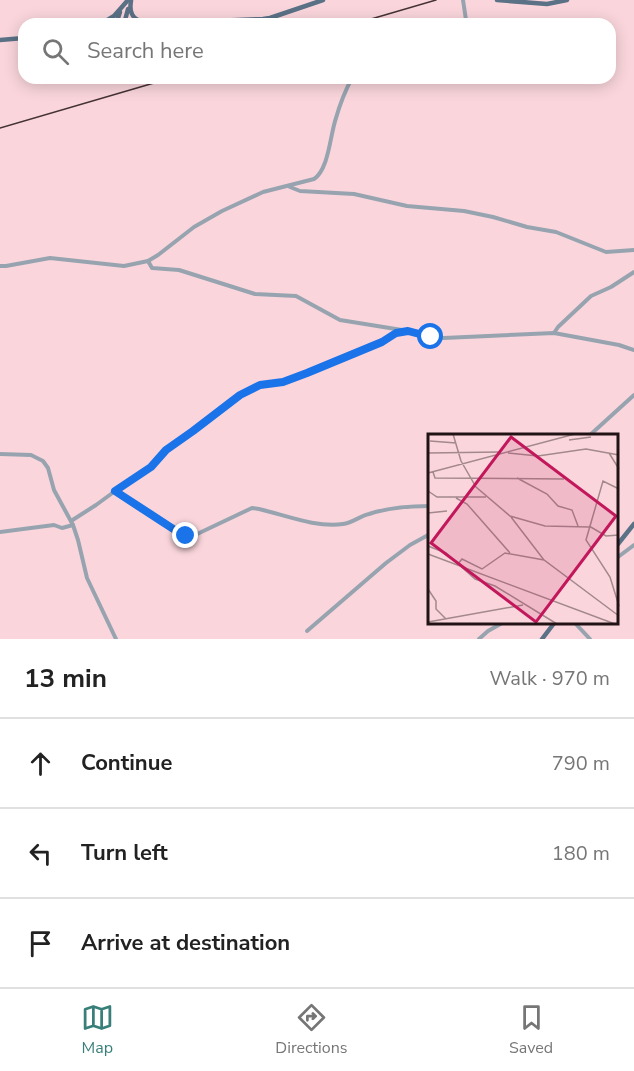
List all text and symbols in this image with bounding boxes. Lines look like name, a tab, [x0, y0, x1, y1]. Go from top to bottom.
search box	[18, 18, 616, 84]
icon: search	[39, 35, 72, 68]
text: Search here	[87, 36, 204, 66]
route start	[417, 323, 443, 349]
inset map	[428, 434, 619, 624]
route end	[172, 522, 198, 548]
text: 13 min	[24, 661, 107, 696]
text: Walk · 970 m	[490, 665, 610, 692]
icon: ahead	[24, 747, 57, 780]
text: Continue	[81, 748, 172, 778]
text: 790 m	[552, 750, 610, 777]
icon: left	[24, 837, 57, 870]
text: Turn left	[81, 838, 168, 868]
text: 180 m	[552, 840, 610, 867]
icon: arrive	[24, 927, 57, 960]
text: Arrive at destination	[81, 928, 290, 958]
tab: Map	[81, 1001, 114, 1059]
tab: Directions	[275, 1001, 347, 1059]
tab: Saved	[509, 1001, 553, 1059]

